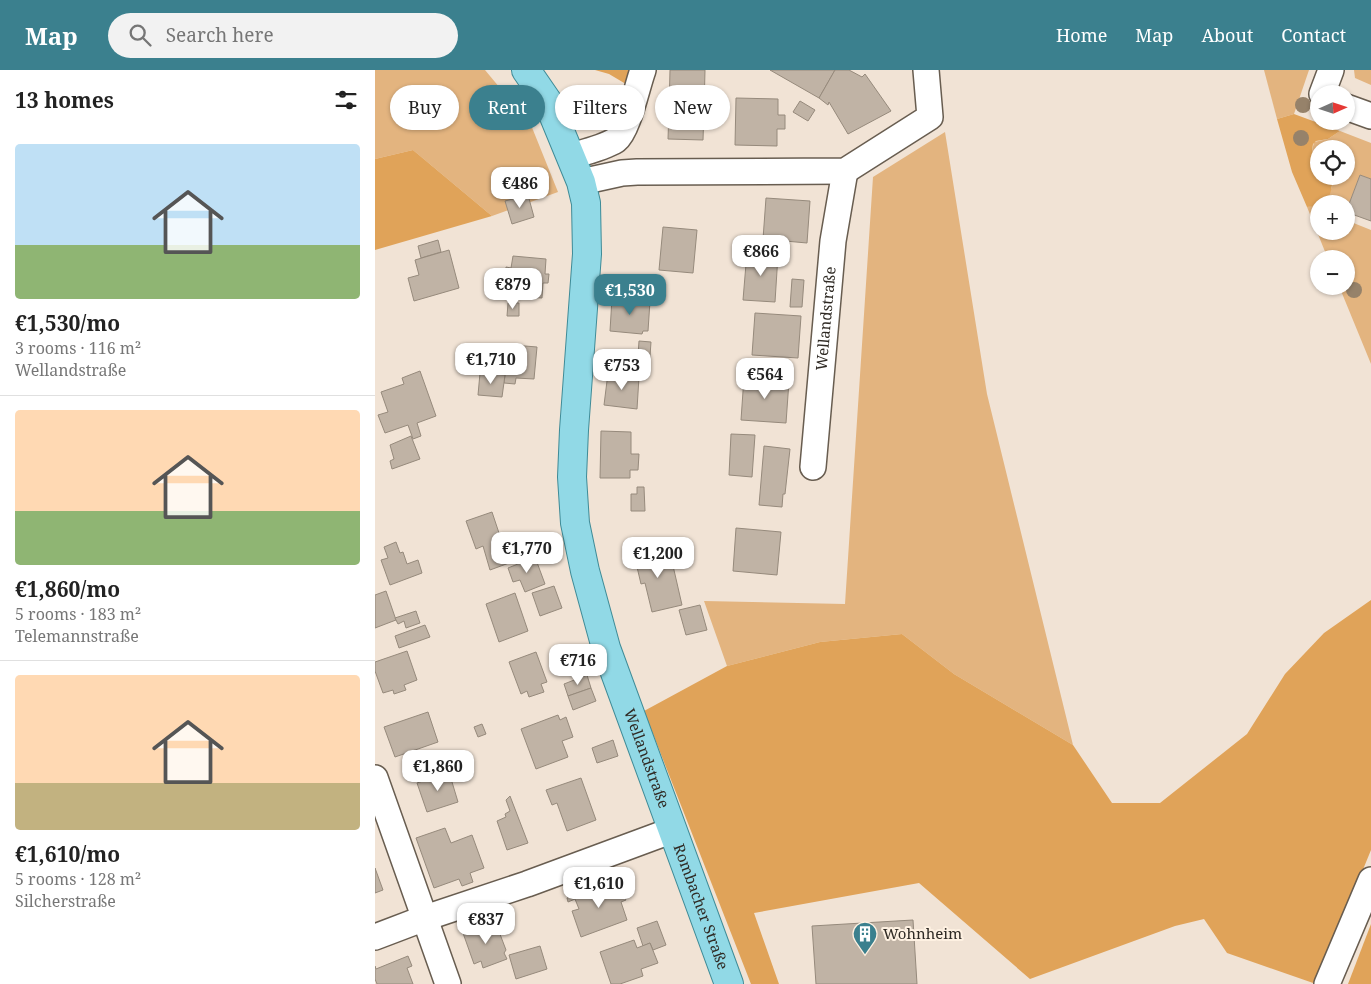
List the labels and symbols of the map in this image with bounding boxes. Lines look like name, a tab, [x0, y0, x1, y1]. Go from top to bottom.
north arrow	[1310, 85, 1355, 130]
pin: €486	[490, 166, 550, 209]
pin: €866	[731, 234, 791, 277]
street label: Wellandstraße	[811, 266, 840, 371]
pin: €879	[483, 268, 543, 310]
pin: €1,530	[589, 274, 671, 316]
pin: €1,710	[450, 342, 532, 385]
pin: €753	[592, 348, 652, 391]
pin: €564	[735, 358, 795, 400]
pin: €1,770	[486, 532, 568, 574]
pin: €1,200	[617, 536, 699, 579]
pin: €716	[548, 644, 608, 686]
street label: Wellandstraße	[620, 706, 675, 811]
pin: €1,860	[397, 750, 479, 792]
street label: Rombacher Straße	[669, 841, 734, 972]
pin: €1,610	[558, 866, 640, 909]
pin: €837	[456, 902, 516, 945]
building icon: Wohnheim	[852, 921, 878, 955]
place label: Wohnheim	[883, 923, 962, 943]

